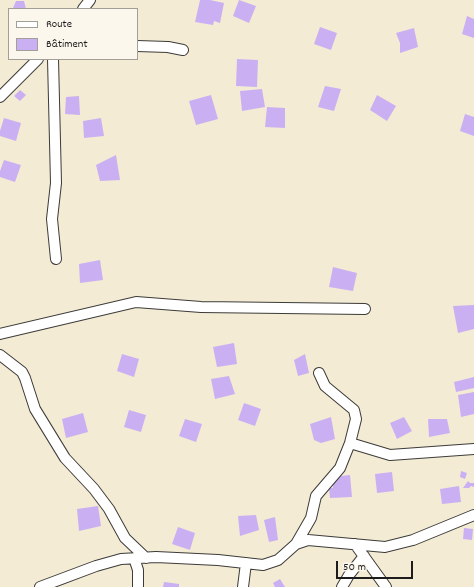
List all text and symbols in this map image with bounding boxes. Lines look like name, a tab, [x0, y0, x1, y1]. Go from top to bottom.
legend	[8, 8, 138, 60]
text: Route	[46, 16, 72, 33]
text: Bâtiment	[46, 36, 88, 53]
scale bar	[338, 553, 415, 579]
text: 50 m	[343, 559, 366, 576]

